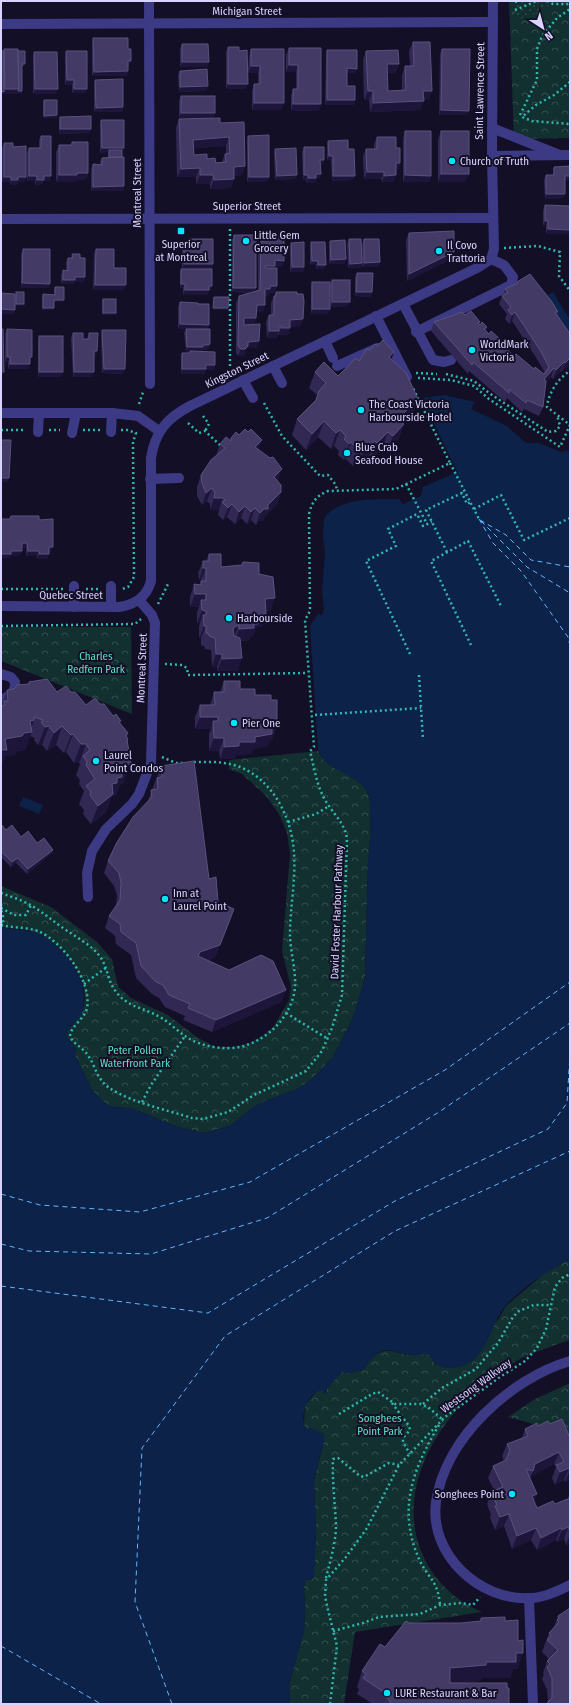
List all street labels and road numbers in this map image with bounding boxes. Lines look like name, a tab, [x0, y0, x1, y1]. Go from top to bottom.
street label: Michigan Street	[212, 5, 282, 18]
street label: Saint Lawrence Street	[473, 42, 487, 140]
street label: Montreal Street	[131, 158, 144, 228]
street label: Superior Street	[213, 200, 282, 213]
street label: Kingston Street	[203, 349, 271, 391]
street label: Quebec Street	[39, 589, 103, 602]
street label: Montreal Street	[134, 633, 150, 703]
street label: David Foster Harbour Pathway	[328, 844, 346, 980]
street label: Westsong Walkway	[438, 1356, 514, 1416]

